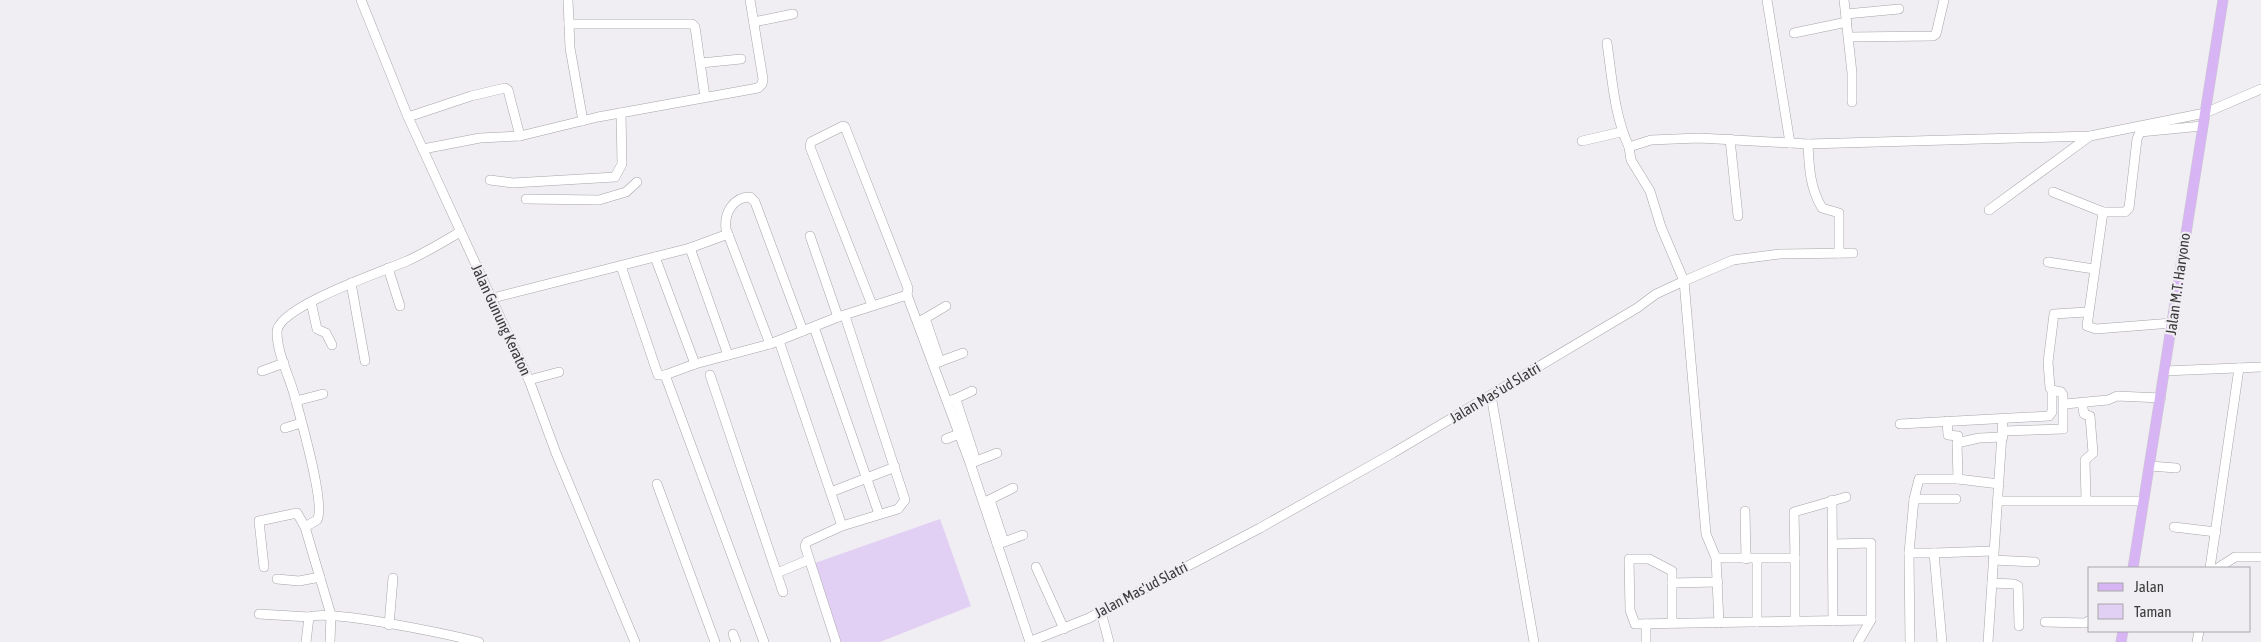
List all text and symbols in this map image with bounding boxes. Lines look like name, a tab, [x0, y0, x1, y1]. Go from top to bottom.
street label: Jalan M.T. Haryono	[2162, 232, 2193, 336]
street label: Jalan Gunung Keraton	[468, 261, 535, 378]
street label: Jalan Mas'ud Slatri	[1446, 359, 1543, 426]
street label: Jalan Mas'ud Slatri	[1091, 558, 1190, 621]
legend	[2088, 567, 2251, 632]
text: Jalan	[2134, 578, 2164, 595]
text: Taman	[2134, 603, 2172, 620]

